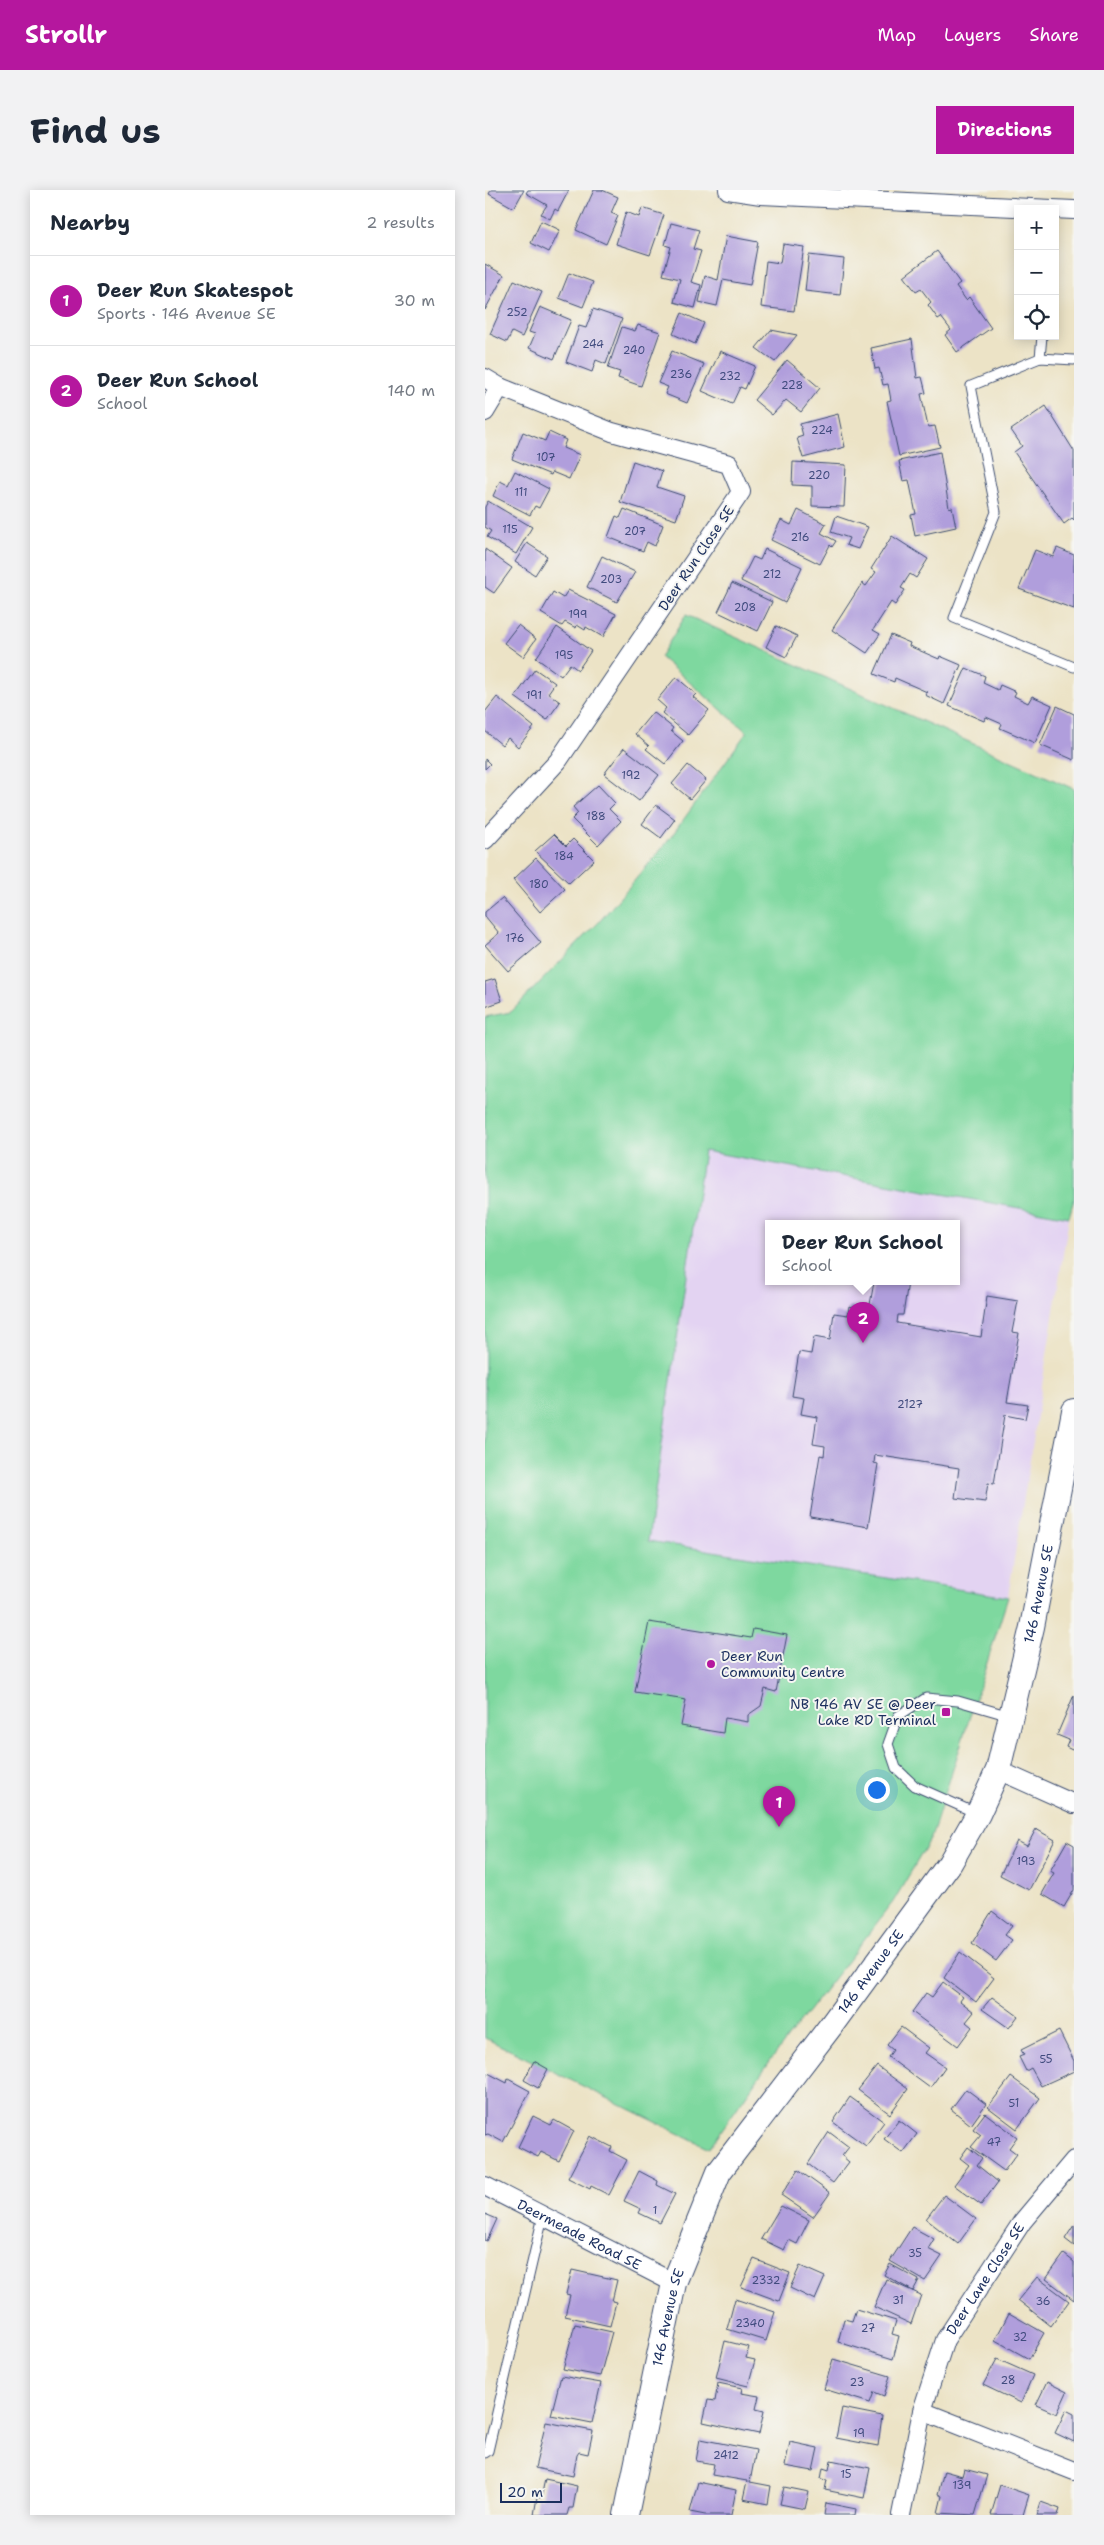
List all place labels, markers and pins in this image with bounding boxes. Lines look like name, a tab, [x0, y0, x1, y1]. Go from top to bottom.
pin: 2	[847, 1302, 879, 1343]
place label: Deer Run Community Centre	[721, 1647, 845, 1681]
marker: Deer Run Community Centre	[705, 1658, 717, 1670]
place label: NB 146 AV SE @ Deer Lake RD Terminal	[790, 1695, 937, 1729]
marker: NB 146 AV SE @ Deer Lake RD Terminal	[940, 1706, 952, 1718]
pin: 1	[763, 1786, 795, 1827]

